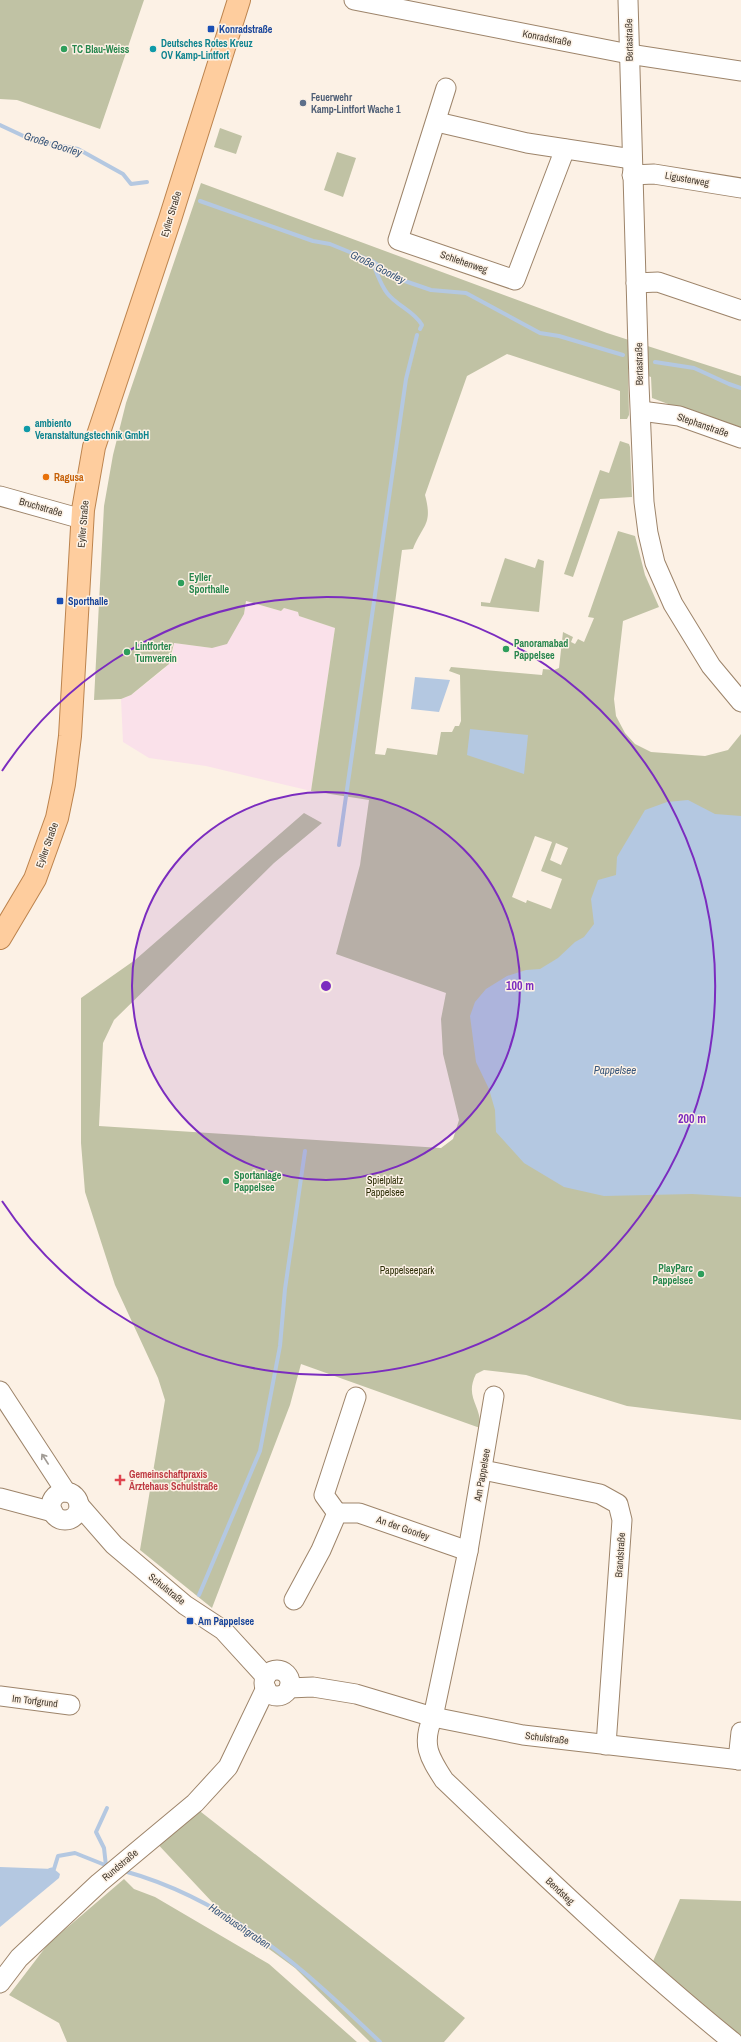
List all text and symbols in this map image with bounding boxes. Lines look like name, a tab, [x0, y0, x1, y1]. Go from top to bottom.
street label: Bertastraße	[622, 18, 636, 62]
place label: Konradstraße	[219, 23, 273, 36]
marker: Konradstraße	[206, 24, 216, 34]
street label: Konradstraße	[521, 27, 573, 49]
place label: Deutsches Rotes Kreuz OV Kamp-Lintfort	[161, 37, 253, 62]
place label: TC Blau-Weiss	[72, 43, 130, 56]
marker: TC Blau-Weiss	[59, 44, 69, 54]
marker: Deutsches Rotes Kreuz OV Kamp-Lintfort	[148, 44, 158, 54]
place label: Feuerwehr Kamp-Lintfort Wache 1	[311, 91, 401, 116]
marker: Feuerwehr Kamp-Lintfort Wache 1	[298, 98, 308, 108]
water label: Große Goorley	[22, 129, 84, 160]
street label: Ligusterweg	[664, 169, 711, 189]
street label: Eyller Straße	[158, 189, 184, 239]
water label: Große Goorley	[348, 247, 408, 287]
street label: Schlehenweg	[439, 248, 490, 276]
street label: Bertastraße	[632, 342, 646, 386]
street label: Stephanstraße	[675, 410, 731, 440]
place label: ambiento Veranstaltungstechnik GmbH	[35, 417, 149, 442]
marker: ambiento Veranstaltungstechnik GmbH	[22, 424, 32, 434]
place label: Ragusa	[54, 471, 84, 484]
marker: Ragusa	[41, 472, 51, 482]
street label: Bruchstraße	[18, 495, 65, 520]
street label: Eyller Straße	[74, 499, 92, 548]
place label: Eyller Sporthalle	[189, 571, 230, 596]
marker: Eyller Sporthalle	[176, 578, 186, 588]
place label: Sporthalle	[68, 595, 109, 608]
marker: Sporthalle	[55, 596, 65, 606]
place label: Panoramabad Pappelsee	[514, 637, 568, 662]
place label: Lintforter Turnverein	[135, 640, 177, 665]
marker: Panoramabad Pappelsee	[501, 644, 511, 654]
marker: Lintforter Turnverein	[122, 647, 132, 657]
street label: Eyller Straße	[33, 820, 61, 869]
text: 100 m	[506, 978, 534, 994]
centre of rings	[319, 979, 333, 993]
water label: Pappelsee	[594, 1063, 636, 1077]
text: 200 m	[678, 1111, 706, 1127]
place label: Sportanlage Pappelsee	[234, 1169, 282, 1194]
park label: Spielplatz Pappelsee	[366, 1174, 405, 1199]
marker: Sportanlage Pappelsee	[221, 1176, 231, 1186]
place label: PlayParc Pappelsee	[652, 1262, 693, 1287]
park label: Pappelseepark	[380, 1264, 435, 1277]
marker: PlayParc Pappelsee	[696, 1269, 706, 1279]
street label: Am Pappelsee	[471, 1447, 493, 1503]
one-way arrow	[41, 1454, 49, 1465]
place label: Gemeinschaftpraxis Ärztehaus Schulstraße	[129, 1468, 218, 1493]
marker: Gemeinschaftpraxis Ärztehaus Schulstraße	[114, 1474, 126, 1486]
street label: An der Goorley	[374, 1513, 432, 1543]
street label: Brandstraße	[612, 1532, 628, 1578]
street label: Schulstraße	[146, 1570, 188, 1608]
place label: Am Pappelsee	[198, 1615, 254, 1628]
marker: Am Pappelsee	[185, 1616, 195, 1626]
street label: Im Torfgrund	[11, 1692, 59, 1710]
street label: Schulstraße	[524, 1729, 570, 1747]
street label: Rundstraße	[99, 1846, 141, 1884]
street label: Bendsteg	[543, 1874, 577, 1908]
water label: Hornbuschgraben	[206, 1900, 274, 1952]

